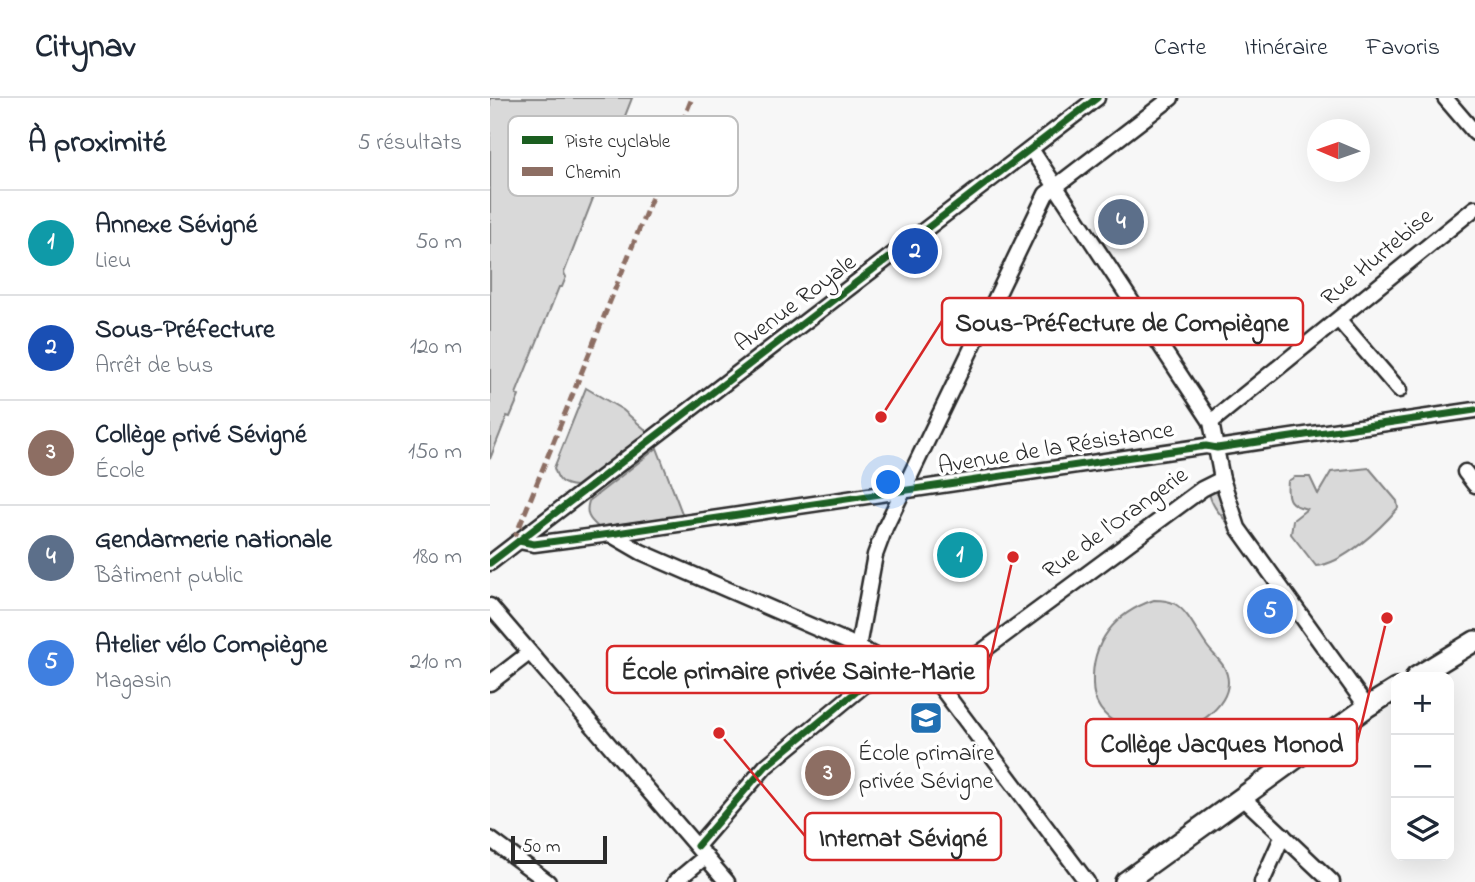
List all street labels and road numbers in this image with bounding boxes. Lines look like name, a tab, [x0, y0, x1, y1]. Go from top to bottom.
street label: Rue Hurtebise	[1314, 200, 1442, 316]
street label: Avenue Royale	[728, 246, 865, 362]
street label: Avenue de la Résistance	[936, 413, 1177, 485]
street label: Rue de l'Orangerie	[1036, 459, 1196, 589]

